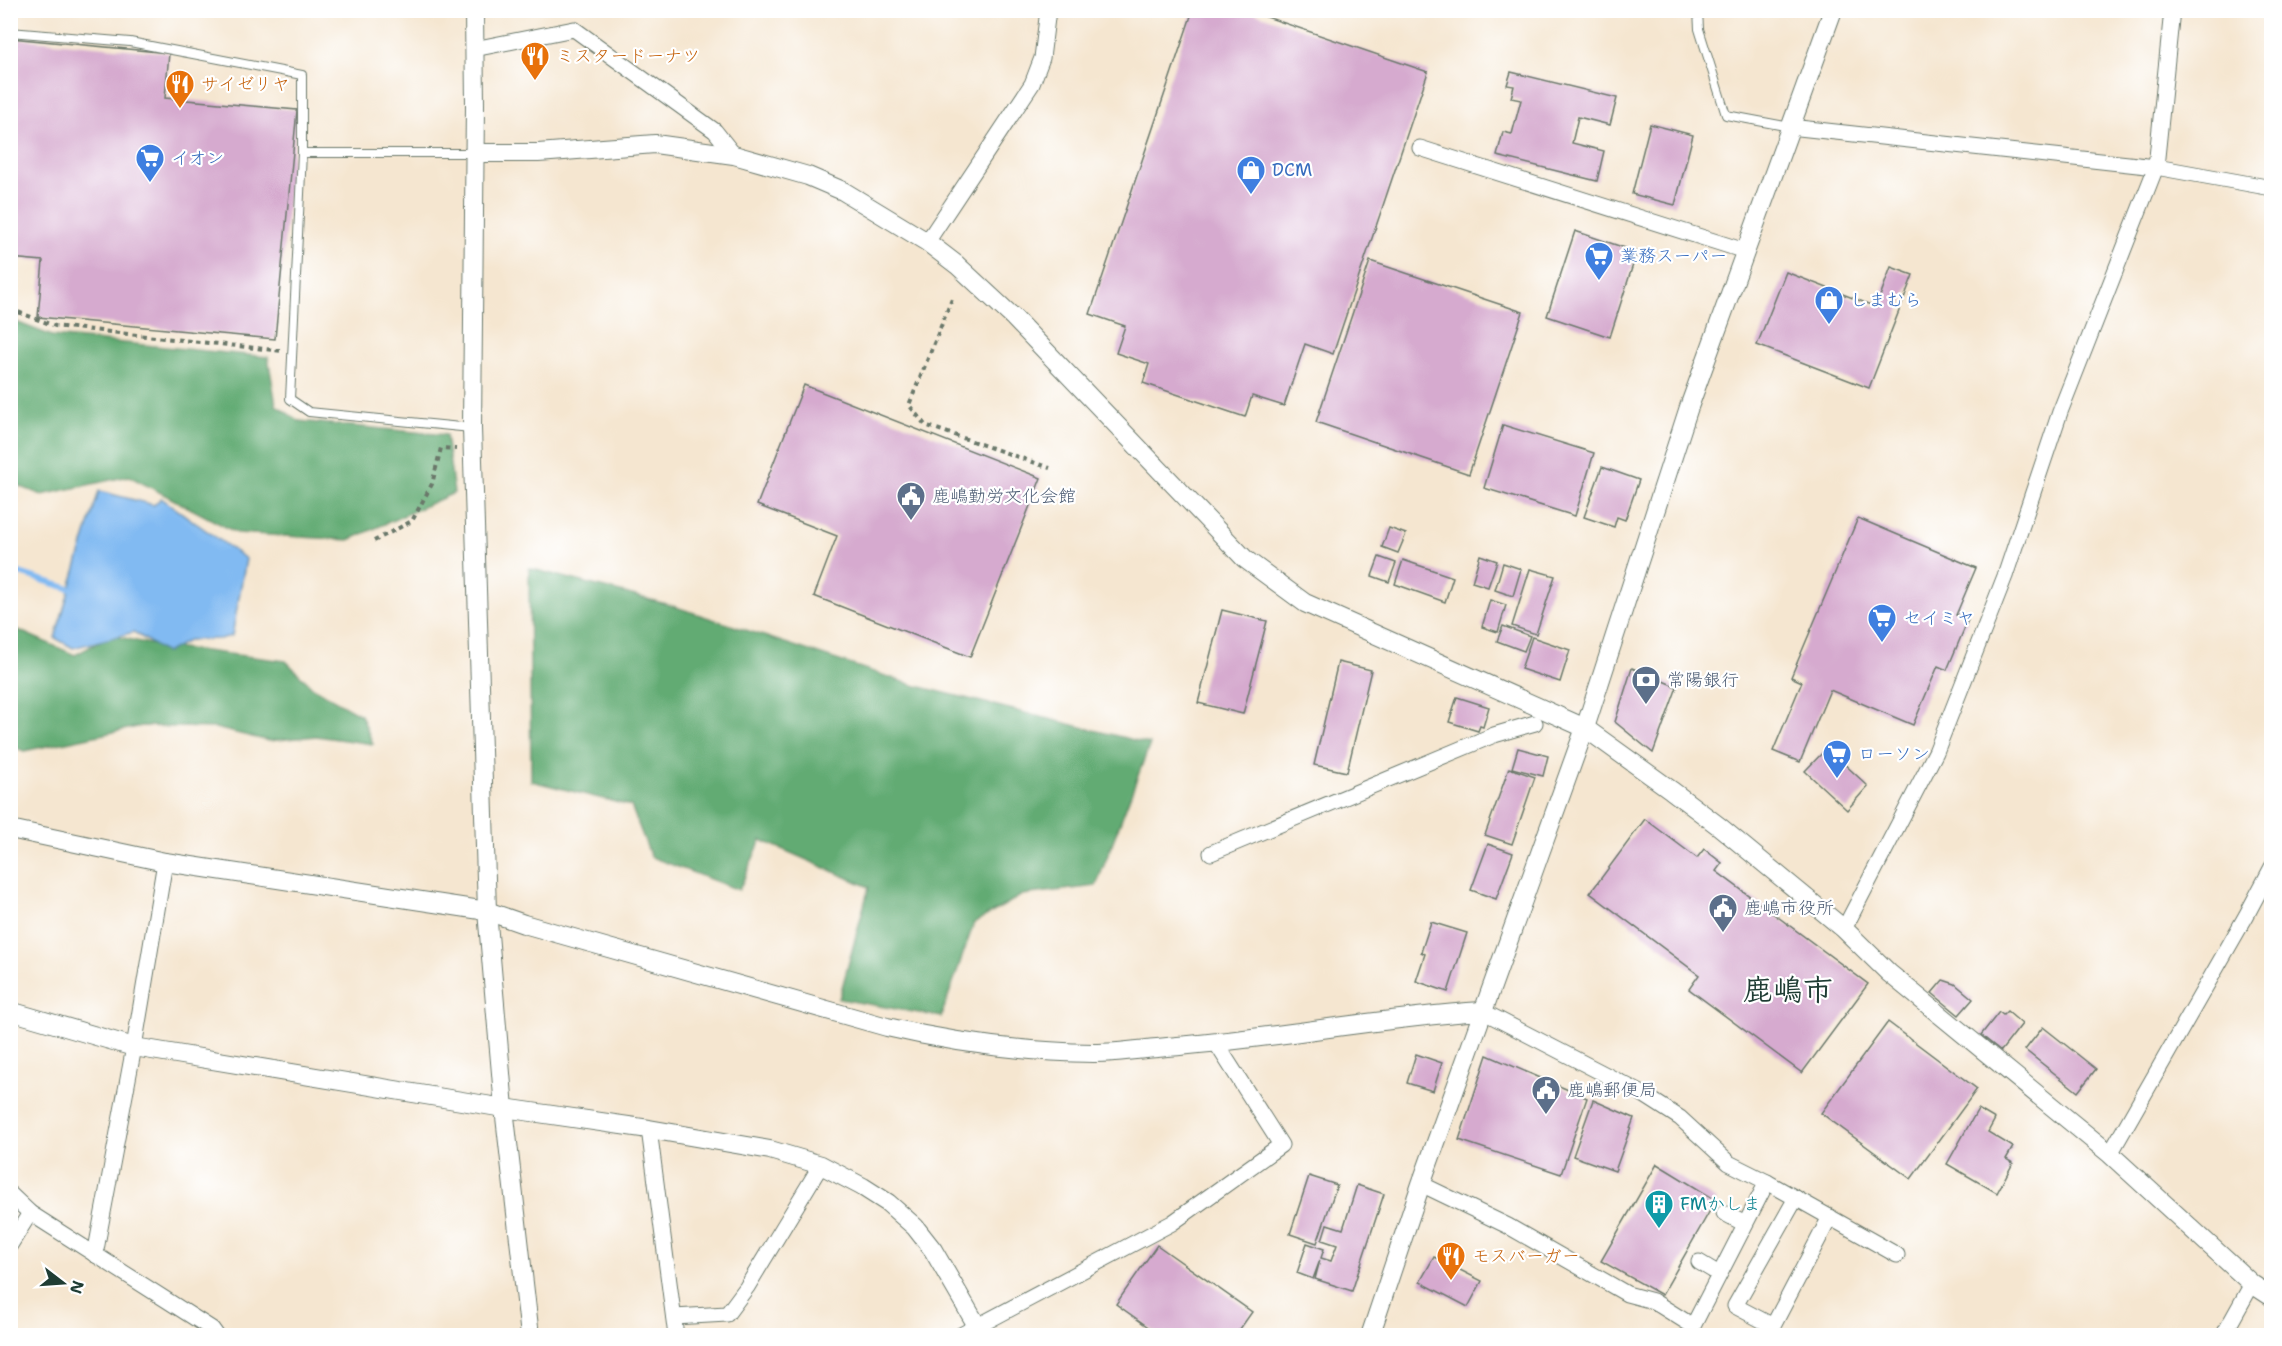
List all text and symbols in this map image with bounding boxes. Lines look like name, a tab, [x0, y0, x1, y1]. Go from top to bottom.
restaurant icon: ミスタードーナツ	[519, 40, 551, 82]
place label: ミスタードーナツ	[556, 44, 700, 68]
restaurant icon: サイゼリヤ	[164, 68, 196, 110]
place label: サイゼリヤ	[201, 72, 290, 96]
supermarket icon: イオン	[134, 142, 166, 184]
place label: イオン	[171, 146, 224, 170]
shop icon: DCM	[1235, 154, 1267, 196]
place label: DCM	[1272, 158, 1312, 182]
supermarket icon: 業務スーパー	[1583, 240, 1615, 282]
place label: 業務スーパー	[1620, 244, 1727, 268]
shop icon: しまむら	[1813, 284, 1845, 326]
place label: しまむら	[1850, 288, 1922, 312]
public building icon: 鹿嶋勤労文化会館	[895, 480, 927, 522]
place label: 鹿嶋勤労文化会館	[932, 484, 1076, 508]
supermarket icon: セイミヤ	[1866, 602, 1898, 644]
place label: セイミヤ	[1903, 606, 1975, 630]
bank icon: 常陽銀行	[1630, 664, 1662, 706]
place label: 常陽銀行	[1667, 668, 1739, 692]
supermarket icon: ローソン	[1821, 738, 1853, 780]
place label: ローソン	[1858, 742, 1930, 766]
public building icon: 鹿嶋市役所	[1707, 892, 1739, 934]
place label: 鹿嶋市役所	[1744, 896, 1834, 920]
district label: 鹿嶋市	[1743, 969, 1833, 1010]
public building icon: 鹿嶋郵便局	[1530, 1074, 1562, 1116]
place label: 鹿嶋郵便局	[1567, 1078, 1657, 1102]
building icon: FMかしま	[1643, 1188, 1675, 1230]
place label: FMかしま	[1680, 1192, 1761, 1216]
restaurant icon: モスバーガー	[1435, 1240, 1467, 1282]
place label: モスバーガー	[1472, 1244, 1580, 1268]
north arrow	[33, 1253, 93, 1313]
text: N	[65, 1278, 89, 1296]

